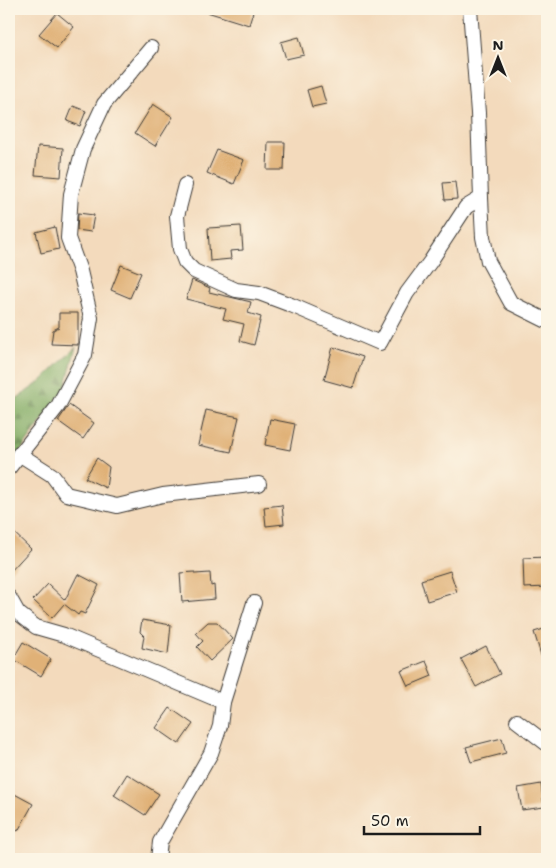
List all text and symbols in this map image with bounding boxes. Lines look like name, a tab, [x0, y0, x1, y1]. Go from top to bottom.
north arrow	[474, 32, 524, 82]
text: N	[492, 36, 504, 54]
scale bar	[364, 803, 480, 835]
text: 50 m	[371, 811, 409, 831]

